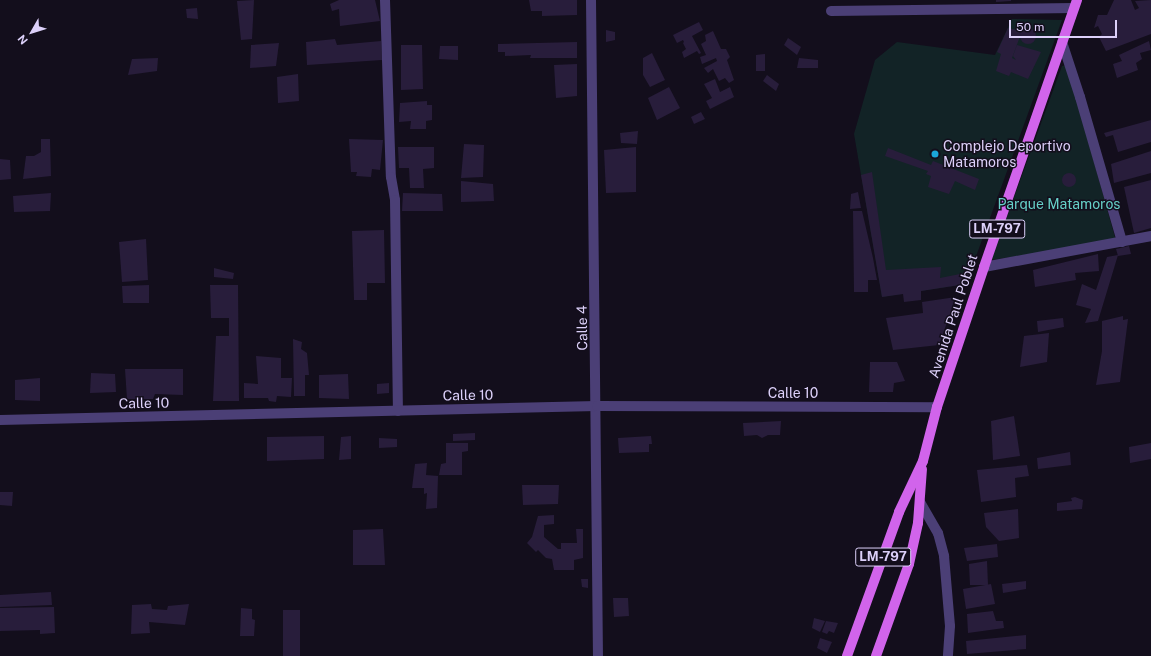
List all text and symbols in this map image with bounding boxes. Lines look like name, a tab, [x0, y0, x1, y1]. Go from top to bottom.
north arrow	[12, 12, 52, 52]
scale bar	[1011, 12, 1119, 38]
text: 50 m	[1016, 20, 1044, 34]
text: N	[15, 32, 30, 47]
place label: Complejo Deportivo Matamoros	[943, 138, 1071, 170]
marker: Complejo Deportivo Matamoros	[930, 149, 940, 159]
park label: Parque Matamoros	[998, 196, 1120, 212]
road number: LM-797	[969, 218, 1025, 240]
street label: Avenida Paul Poblet	[925, 252, 981, 380]
street label: Calle 4	[573, 305, 591, 351]
street label: Calle 10	[768, 385, 818, 401]
street label: Calle 10	[442, 386, 494, 404]
street label: Calle 10	[118, 394, 170, 412]
road number: LM-797	[855, 546, 911, 568]

